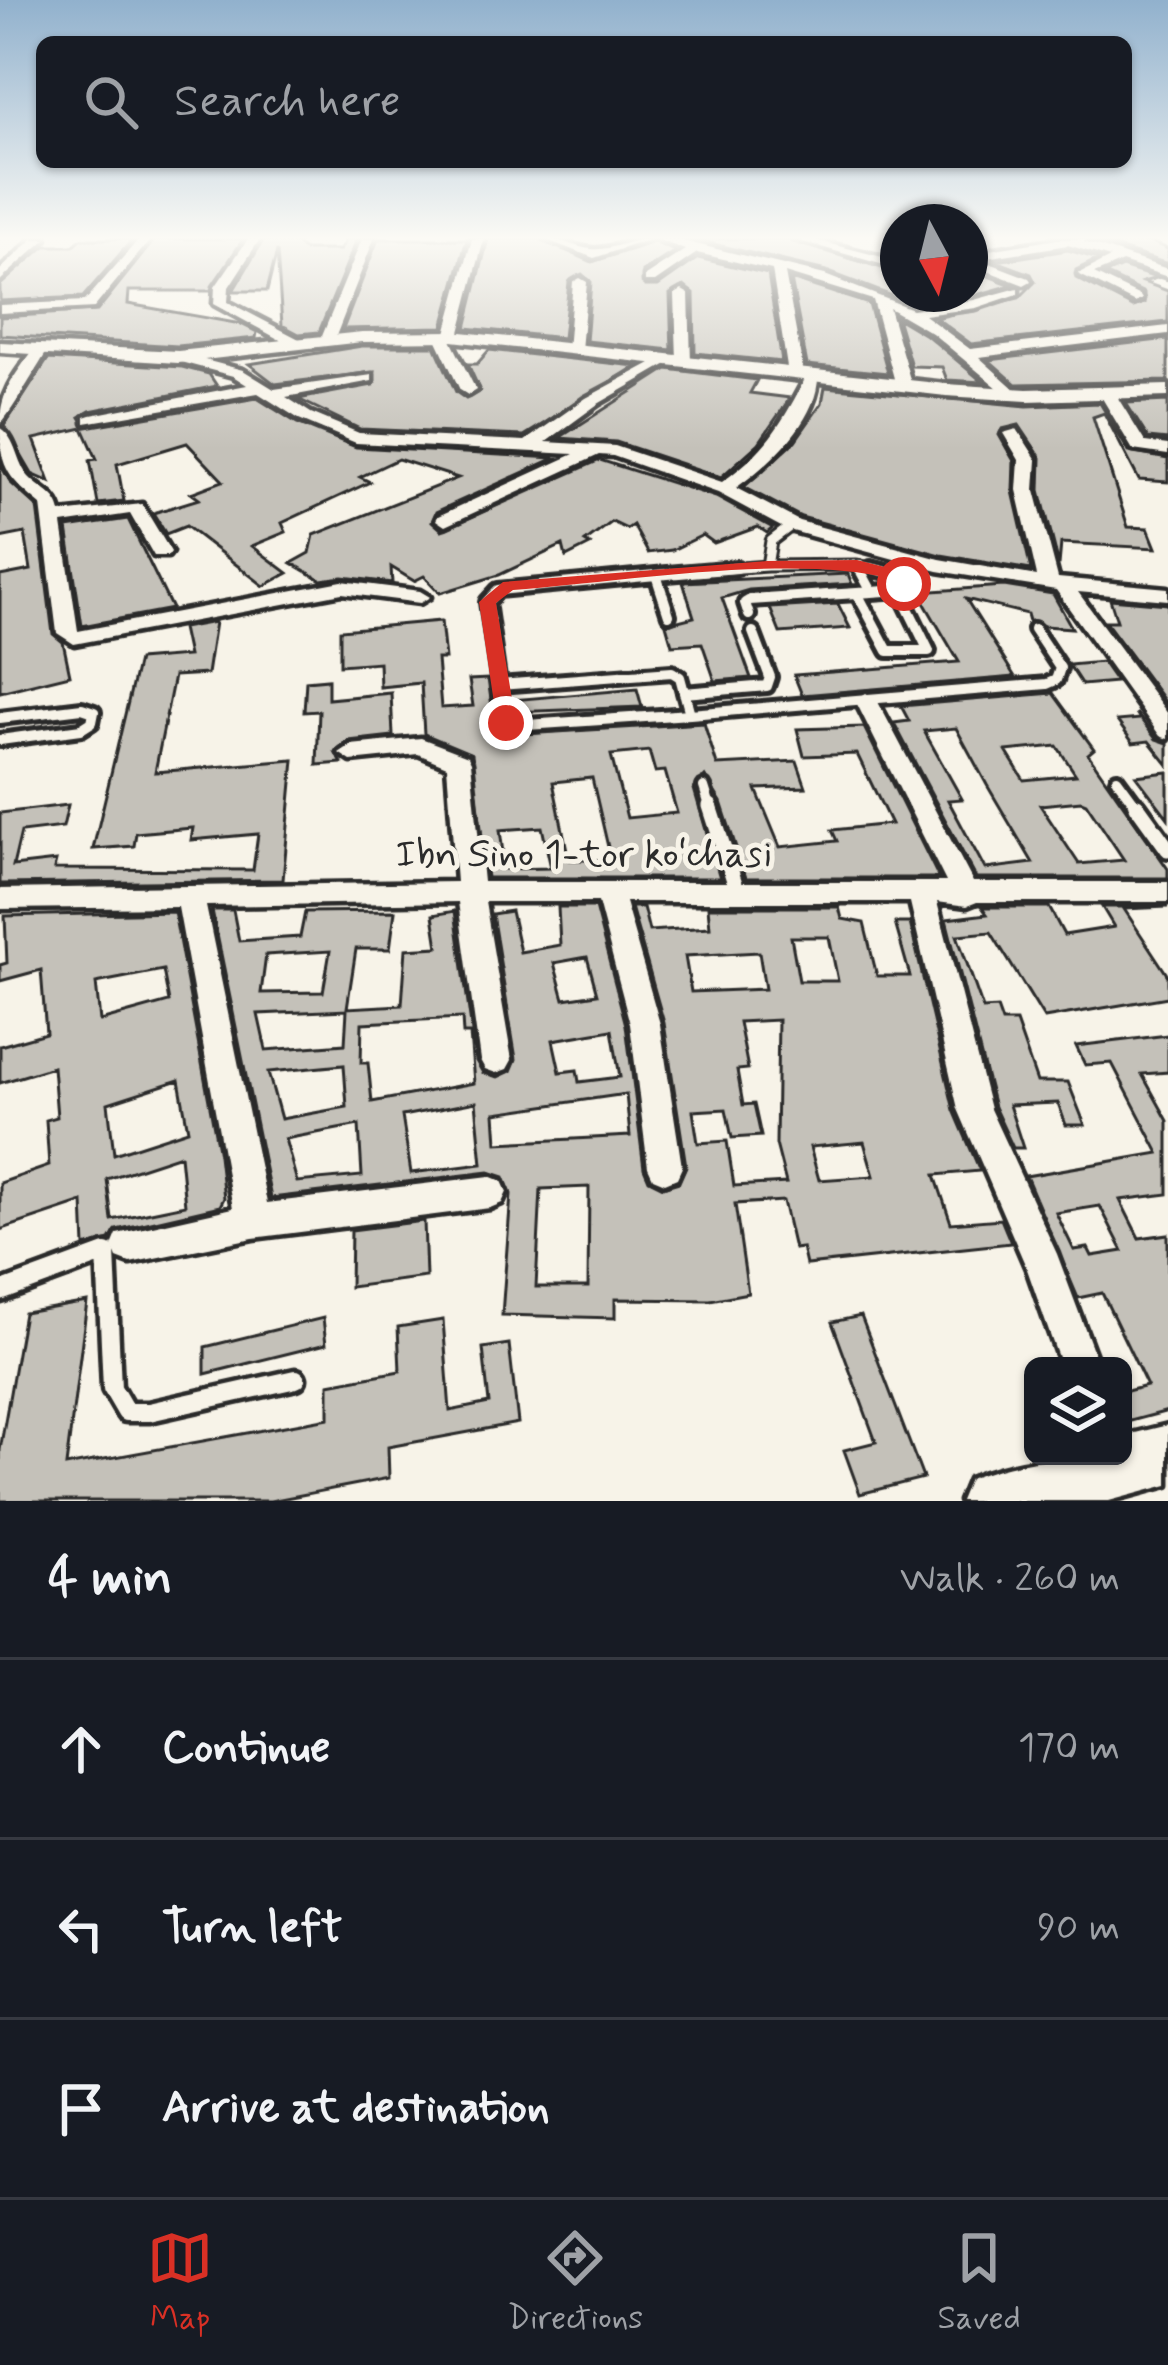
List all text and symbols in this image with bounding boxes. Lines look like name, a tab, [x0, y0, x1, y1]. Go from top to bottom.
search box	[36, 36, 1132, 168]
icon: search	[78, 69, 144, 135]
text: Search here	[174, 73, 401, 132]
north arrow	[880, 204, 988, 312]
route start	[877, 557, 931, 611]
route end	[479, 696, 533, 750]
street label: Ibn Sino 1-tor koʻchasi	[396, 830, 772, 881]
map controls	[1024, 1357, 1132, 1465]
button: layers	[1024, 1357, 1132, 1465]
text: 4 min	[48, 1546, 172, 1612]
text: Walk · 260 m	[900, 1554, 1120, 1605]
icon: ahead	[48, 1716, 114, 1782]
text: Continue	[162, 1719, 330, 1778]
text: 170 m	[1018, 1723, 1120, 1774]
icon: left	[48, 1896, 114, 1962]
text: Turn left	[162, 1899, 342, 1958]
text: 90 m	[1037, 1903, 1120, 1954]
icon: arrive	[48, 2076, 114, 2142]
text: Arrive at destination	[162, 2079, 550, 2138]
tab: Map	[147, 2225, 213, 2341]
tab: Directions	[507, 2225, 643, 2341]
tab: Saved	[937, 2225, 1021, 2341]

